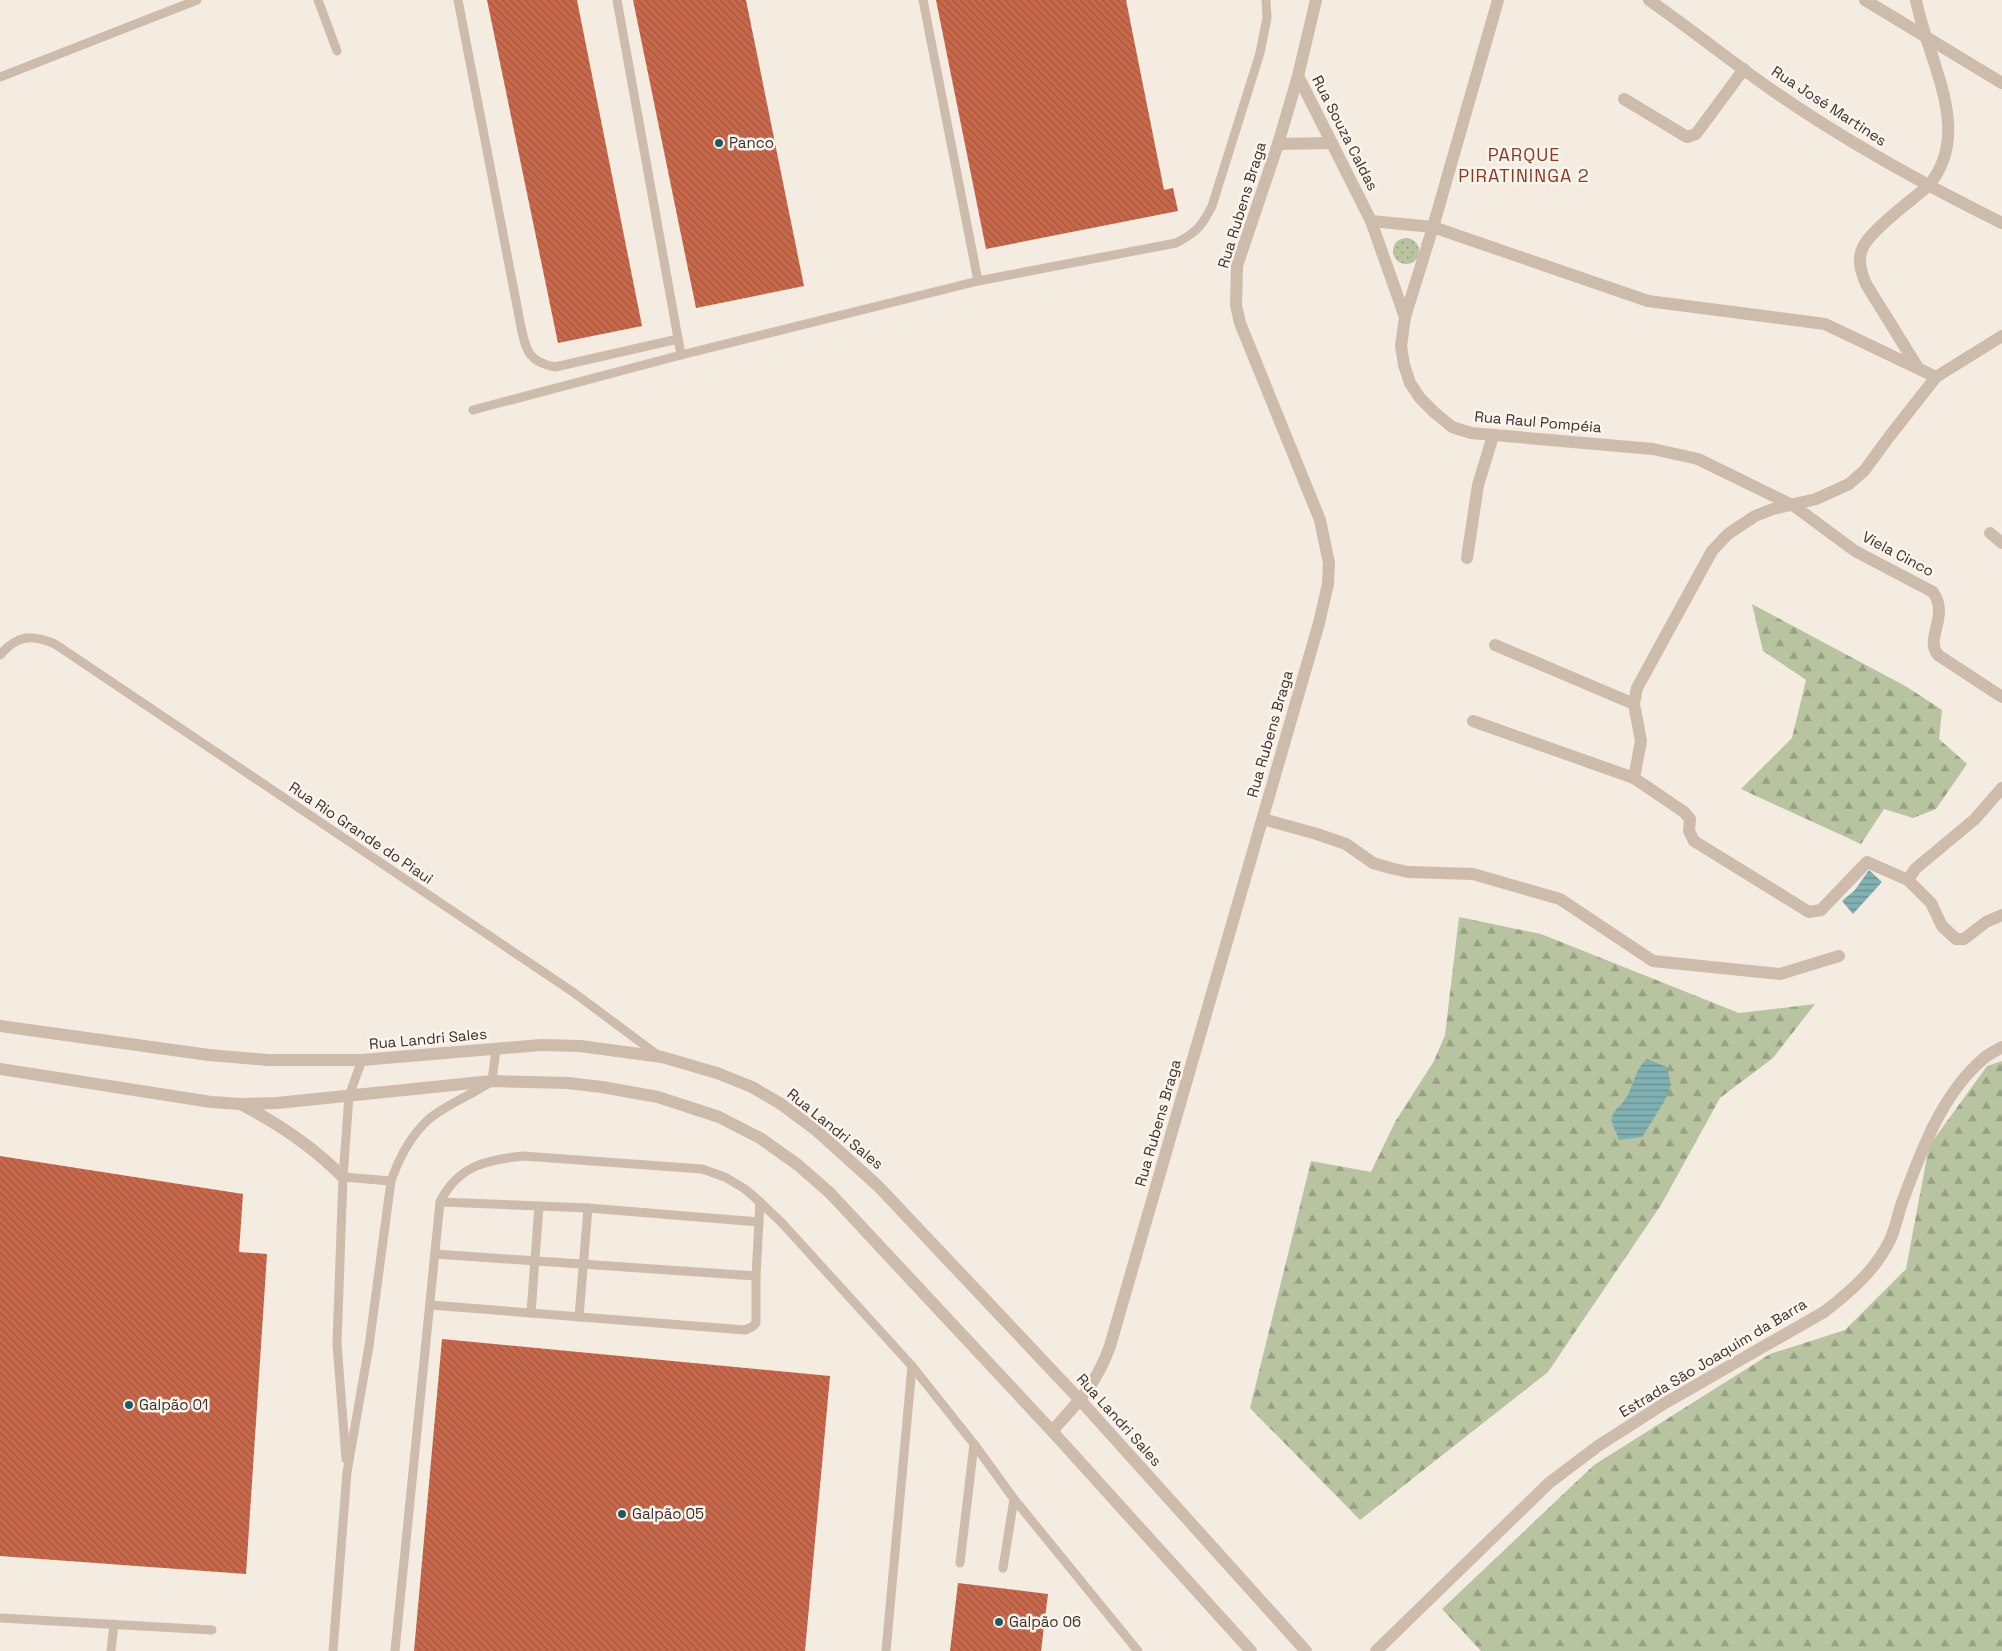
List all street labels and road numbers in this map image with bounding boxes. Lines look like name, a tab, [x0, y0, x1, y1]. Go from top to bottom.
street label: Rua José Martines	[1768, 61, 1890, 150]
street label: Rua Souza Caldas	[1308, 72, 1383, 194]
street label: Rua Rubens Braga	[1213, 139, 1270, 270]
street label: Rua Raul Pompéia	[1474, 406, 1603, 437]
street label: Viela Cinco	[1859, 527, 1937, 580]
street label: Rua Rubens Braga	[1242, 668, 1297, 800]
street label: Rua Rio Grande do Piaui	[286, 777, 437, 888]
street label: Rua Landri Sales	[368, 1024, 488, 1053]
street label: Rua Rubens Braga	[1130, 1057, 1185, 1189]
street label: Rua Landri Sales	[783, 1084, 887, 1173]
street label: Estrada São Joaquim da Barra	[1615, 1294, 1810, 1421]
street label: Rua Landri Sales	[1073, 1369, 1166, 1470]

